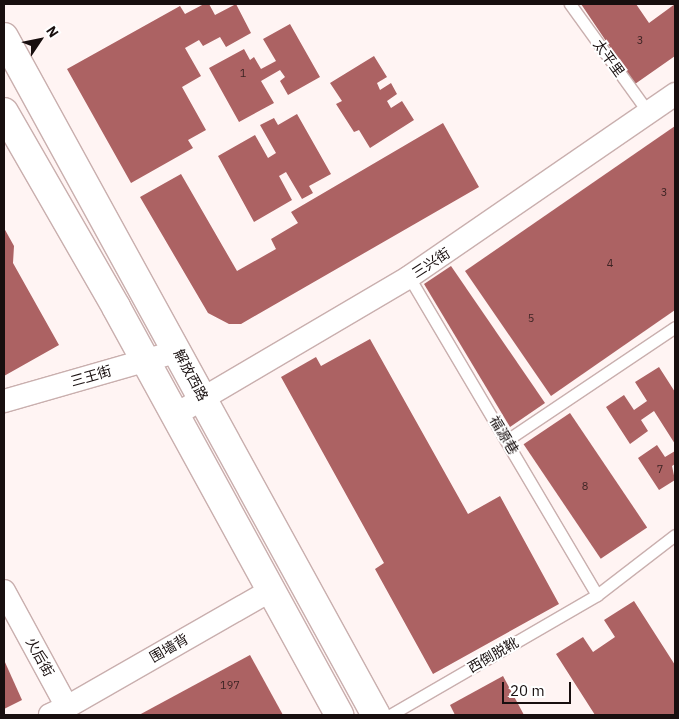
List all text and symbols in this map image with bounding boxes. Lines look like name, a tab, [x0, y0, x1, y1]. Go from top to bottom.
north arrow	[15, 15, 65, 65]
text: N	[42, 22, 63, 41]
house number: 3	[637, 33, 643, 47]
street label: 太平里	[590, 36, 628, 80]
house number: 1	[240, 66, 246, 80]
house number: 3	[661, 185, 667, 199]
street label: 三兴街	[409, 245, 453, 281]
house number: 4	[607, 256, 613, 270]
house number: 5	[528, 311, 534, 325]
street label: 解放西路	[170, 346, 212, 404]
street label: 三王街	[68, 362, 114, 390]
street label: 福源巷	[486, 413, 522, 457]
house number: 7	[657, 462, 663, 476]
house number: 8	[582, 479, 588, 493]
street label: 围墙背	[147, 630, 191, 666]
street label: 西倒脱靴	[465, 634, 521, 676]
street label: 火后街	[22, 635, 58, 679]
scale bar	[504, 672, 573, 704]
house number: 197	[220, 678, 240, 692]
text: 20 m	[510, 681, 545, 700]

